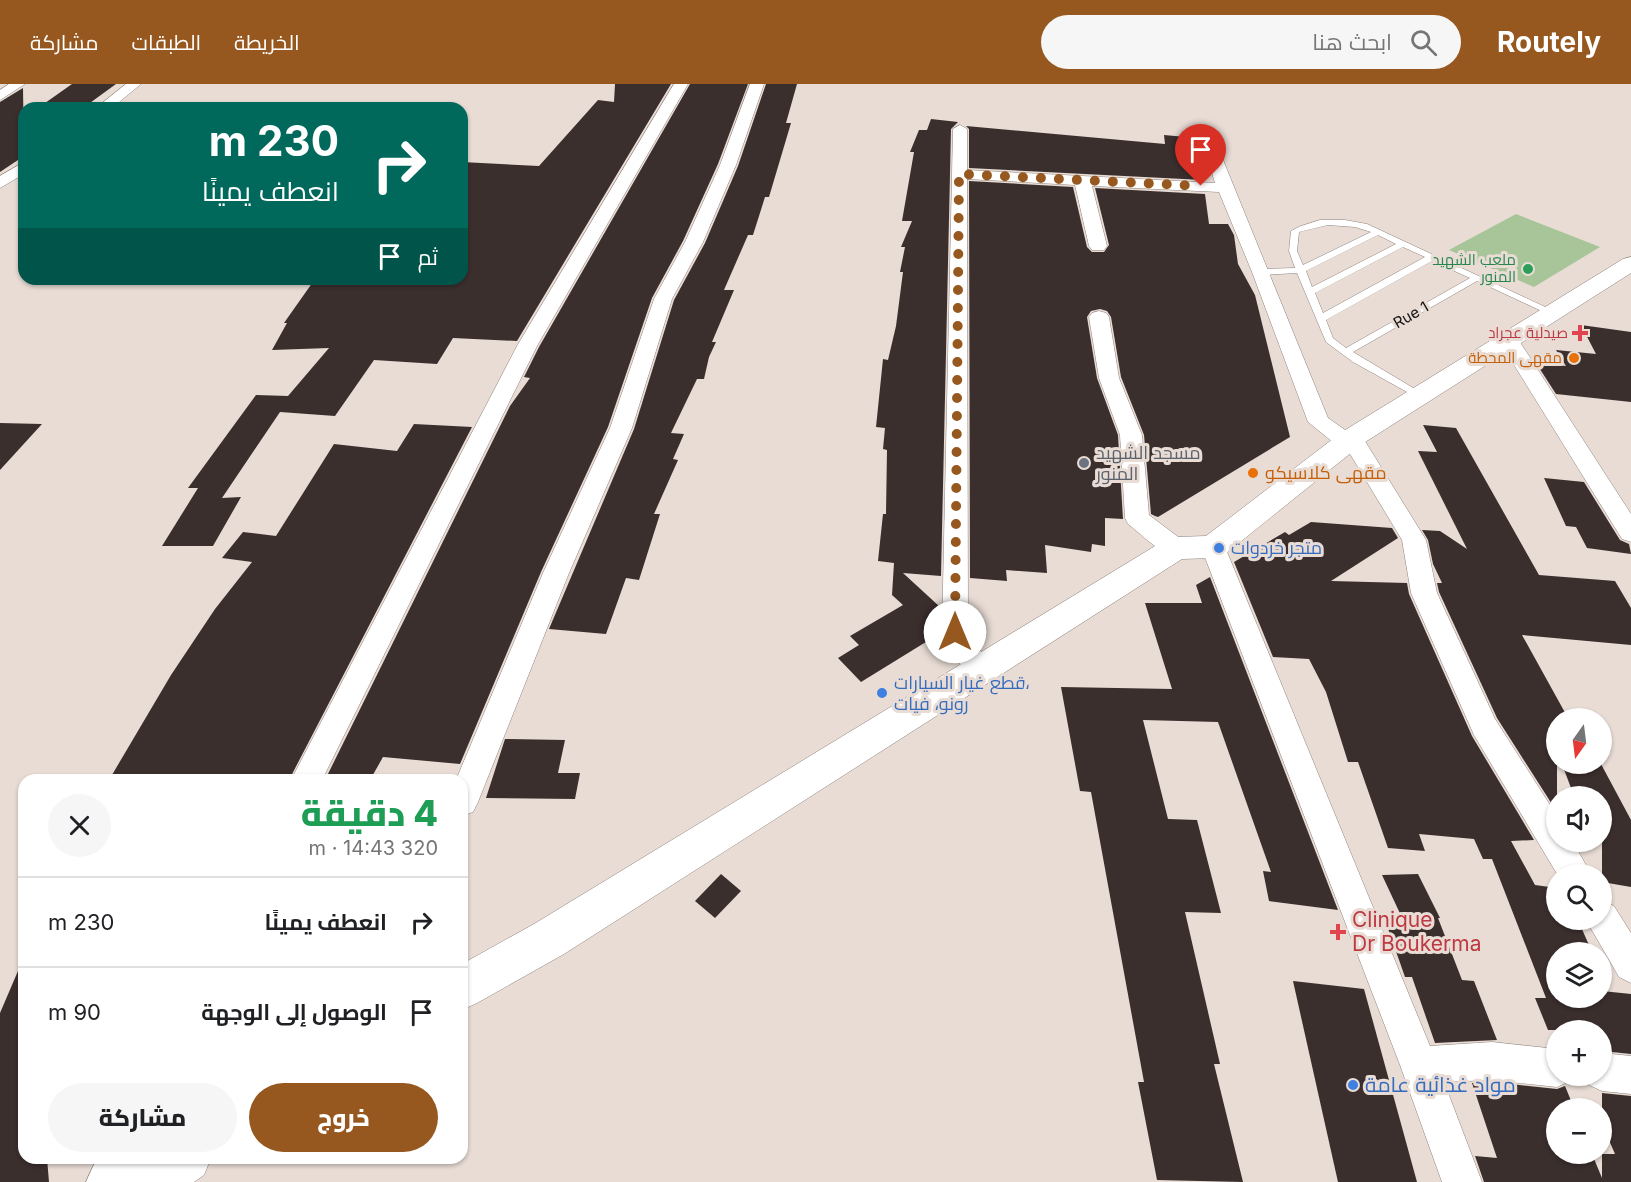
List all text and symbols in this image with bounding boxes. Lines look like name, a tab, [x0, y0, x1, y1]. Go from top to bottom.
search box	[1041, 15, 1461, 69]
text: Routely	[1497, 25, 1601, 59]
icon: search	[1407, 26, 1440, 59]
text: ابحث هنا	[1312, 29, 1392, 55]
text: مشاركة	[30, 30, 99, 55]
text: الطبقات	[132, 30, 201, 55]
text: الخريطة	[234, 30, 300, 55]
text: 230 m	[209, 115, 339, 166]
pin	[1175, 124, 1226, 186]
icon: right	[360, 126, 438, 204]
icon: arrive	[1184, 133, 1217, 166]
text: انعطف يمينًا	[202, 175, 339, 208]
icon: arrive	[373, 240, 406, 273]
text: ثم	[418, 244, 438, 270]
place label: ملعب الشهيد المنور	[1432, 250, 1516, 286]
marker: ملعب الشهيد المنور	[1521, 262, 1535, 276]
street label: Rue 1	[1390, 297, 1432, 332]
place label: صيدلية عجراد	[1488, 323, 1568, 342]
marker: صيدلية عجراد	[1573, 326, 1587, 340]
place label: مقهى المحطة	[1468, 348, 1562, 368]
marker: مقهى المحطة	[1567, 351, 1581, 365]
place label: مسجد الشهيد المنور	[1095, 442, 1201, 485]
marker: مسجد الشهيد المنور	[1077, 456, 1091, 470]
place label: مقهى كلاسيكو	[1265, 462, 1387, 484]
marker: مقهى كلاسيكو	[1246, 466, 1260, 480]
place label: متجر خردوات	[1231, 537, 1322, 559]
marker: متجر خردوات	[1212, 541, 1226, 555]
position arrow	[923, 600, 987, 664]
place label: قطع غيار السيارات، رونو، فيات	[894, 672, 1030, 715]
marker: قطع غيار السيارات، رونو، فيات	[875, 686, 889, 700]
north arrow	[1546, 708, 1612, 774]
map controls	[1546, 708, 1612, 1164]
button: sound	[1546, 786, 1612, 852]
text: 4 دقيقة	[301, 791, 438, 835]
button: close	[48, 794, 111, 857]
text: 320 m · 14:43	[309, 836, 438, 860]
button: search	[1546, 864, 1612, 930]
icon: right	[405, 906, 438, 939]
place label: Clinique Dr Boukerma	[1352, 907, 1481, 956]
text: 230 m	[48, 909, 114, 935]
text: انعطف يمينًا	[265, 909, 387, 935]
marker: Clinique Dr Boukerma	[1329, 923, 1347, 941]
button: layers	[1546, 942, 1612, 1008]
icon: arrive	[405, 996, 438, 1029]
text: 90 m	[48, 999, 101, 1025]
text: الوصول إلى الوجهة	[201, 999, 387, 1025]
button: +	[1546, 1020, 1612, 1086]
place label: مواد غذائية عامة	[1365, 1072, 1516, 1097]
marker: مواد غذائية عامة	[1346, 1078, 1360, 1092]
button: مشاركة	[48, 1083, 237, 1152]
button: خروج	[249, 1083, 438, 1152]
button: −	[1546, 1098, 1612, 1164]

